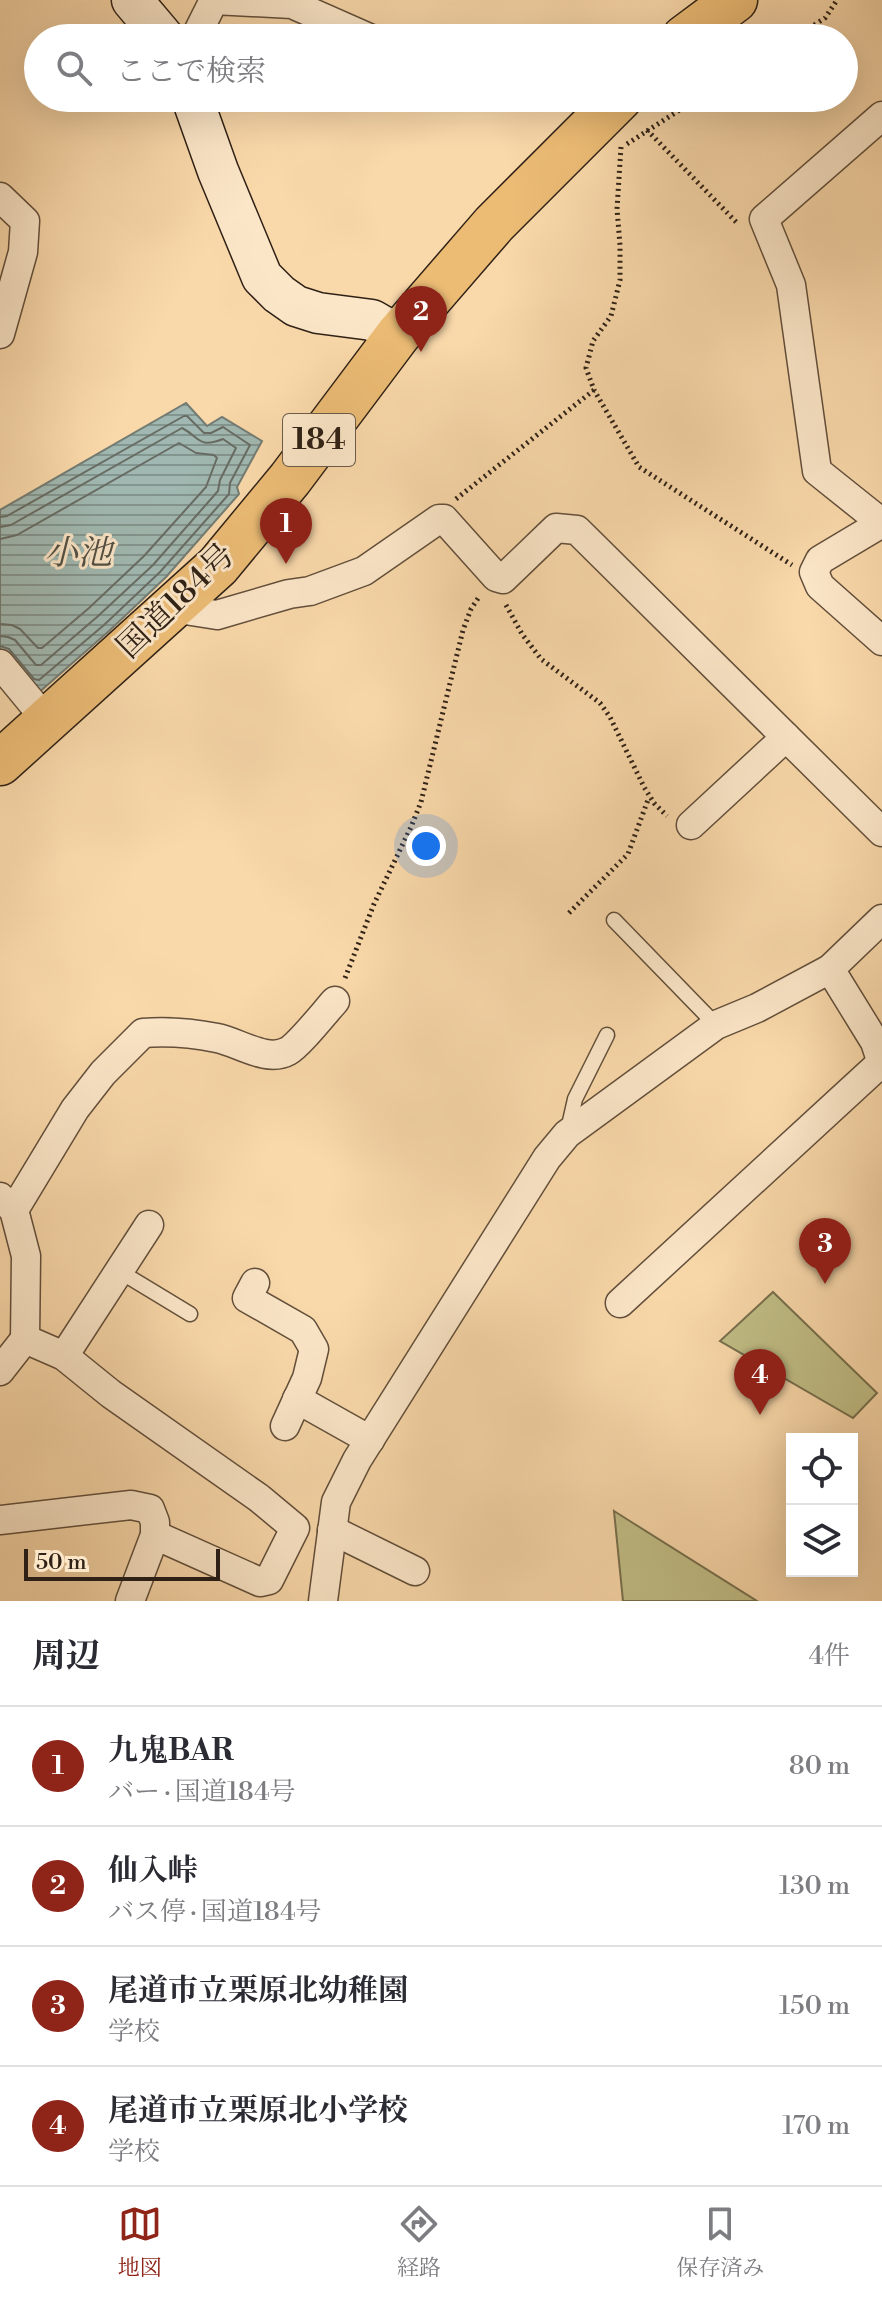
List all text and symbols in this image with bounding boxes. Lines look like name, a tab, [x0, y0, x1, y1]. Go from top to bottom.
search box	[24, 24, 858, 112]
icon: search	[52, 46, 96, 90]
text: ここで検索	[116, 53, 266, 91]
pin: 2	[395, 286, 447, 352]
road number: 184	[283, 414, 355, 466]
pin: 1	[260, 498, 312, 564]
water label: 小池	[44, 533, 116, 575]
street label: 国道184号	[109, 535, 243, 667]
your location	[406, 826, 446, 866]
pin: 3	[799, 1218, 851, 1284]
pin: 4	[734, 1349, 786, 1415]
map controls	[786, 1433, 858, 1577]
button: locate	[786, 1433, 858, 1505]
button: layers	[786, 1505, 858, 1577]
scale bar	[24, 1545, 220, 1581]
text: 50 m	[36, 1549, 87, 1576]
text: 周辺	[32, 1636, 100, 1678]
text: 4件	[809, 1640, 850, 1672]
text: 九鬼BAR	[108, 1732, 233, 1770]
text: 1	[52, 1750, 64, 1782]
text: 80 m	[789, 1750, 850, 1782]
text: バー · 国道184号	[108, 1776, 296, 1808]
text: 仙入峠	[108, 1852, 198, 1890]
text: 2	[50, 1870, 66, 1902]
text: 130 m	[779, 1870, 850, 1902]
text: バス停 · 国道184号	[108, 1896, 322, 1928]
text: 尾道市立栗原北幼稚園	[108, 1972, 408, 2010]
text: 3	[50, 1990, 66, 2022]
text: 150 m	[779, 1990, 850, 2022]
text: 学校	[108, 2016, 160, 2048]
text: 尾道市立栗原北小学校	[108, 2092, 408, 2130]
text: 4	[49, 2110, 67, 2142]
text: 170 m	[782, 2110, 850, 2142]
text: 学校	[108, 2136, 160, 2168]
tab: 地図	[118, 2202, 162, 2282]
tab: 経路	[397, 2202, 441, 2282]
tab: 保存済み	[676, 2202, 764, 2282]

